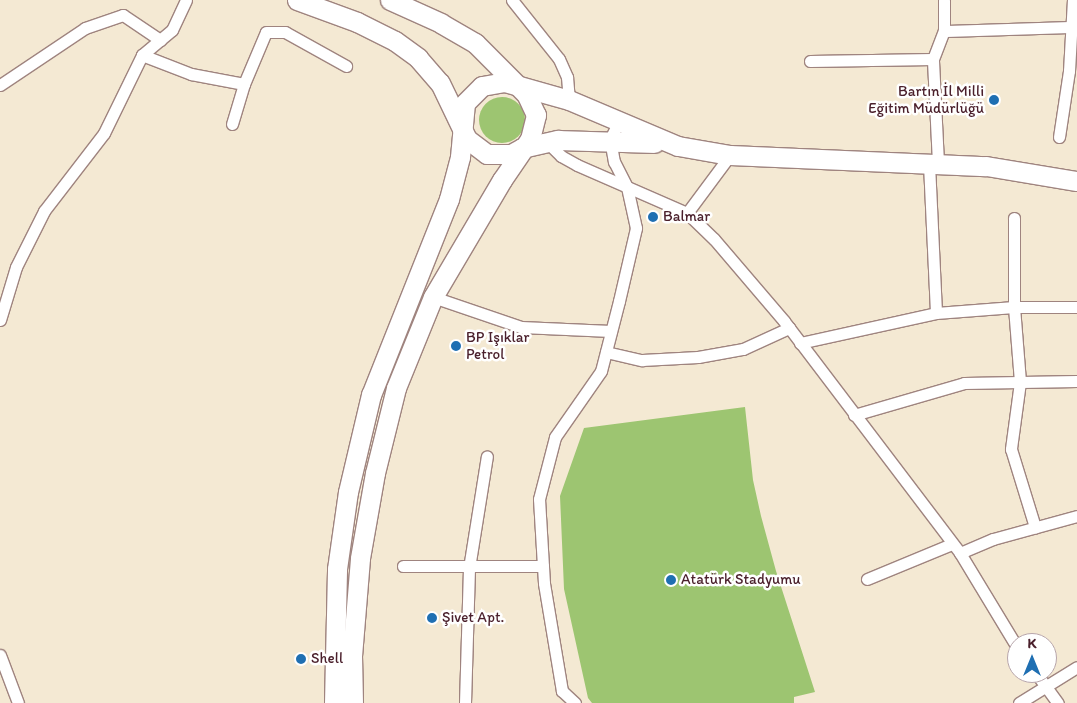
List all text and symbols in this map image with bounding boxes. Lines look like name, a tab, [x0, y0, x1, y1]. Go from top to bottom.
place label: Bartın İl Milli Eğitim Müdürlüğü	[868, 82, 984, 117]
marker: Bartın İl Milli Eğitim Müdürlüğü	[988, 94, 1000, 106]
place label: Balmar	[663, 208, 710, 226]
marker: Balmar	[647, 211, 659, 223]
place label: BP Işıklar Petrol	[466, 328, 530, 363]
marker: BP Işıklar Petrol	[450, 340, 462, 352]
place label: Atatürk Stadyumu	[681, 571, 801, 589]
marker: Atatürk Stadyumu	[665, 574, 677, 586]
place label: Şivet Apt.	[442, 609, 504, 627]
marker: Şivet Apt.	[426, 612, 438, 624]
north arrow	[1007, 633, 1057, 683]
text: K	[1028, 635, 1036, 652]
place label: Shell	[311, 650, 343, 668]
marker: Shell	[295, 653, 307, 665]

